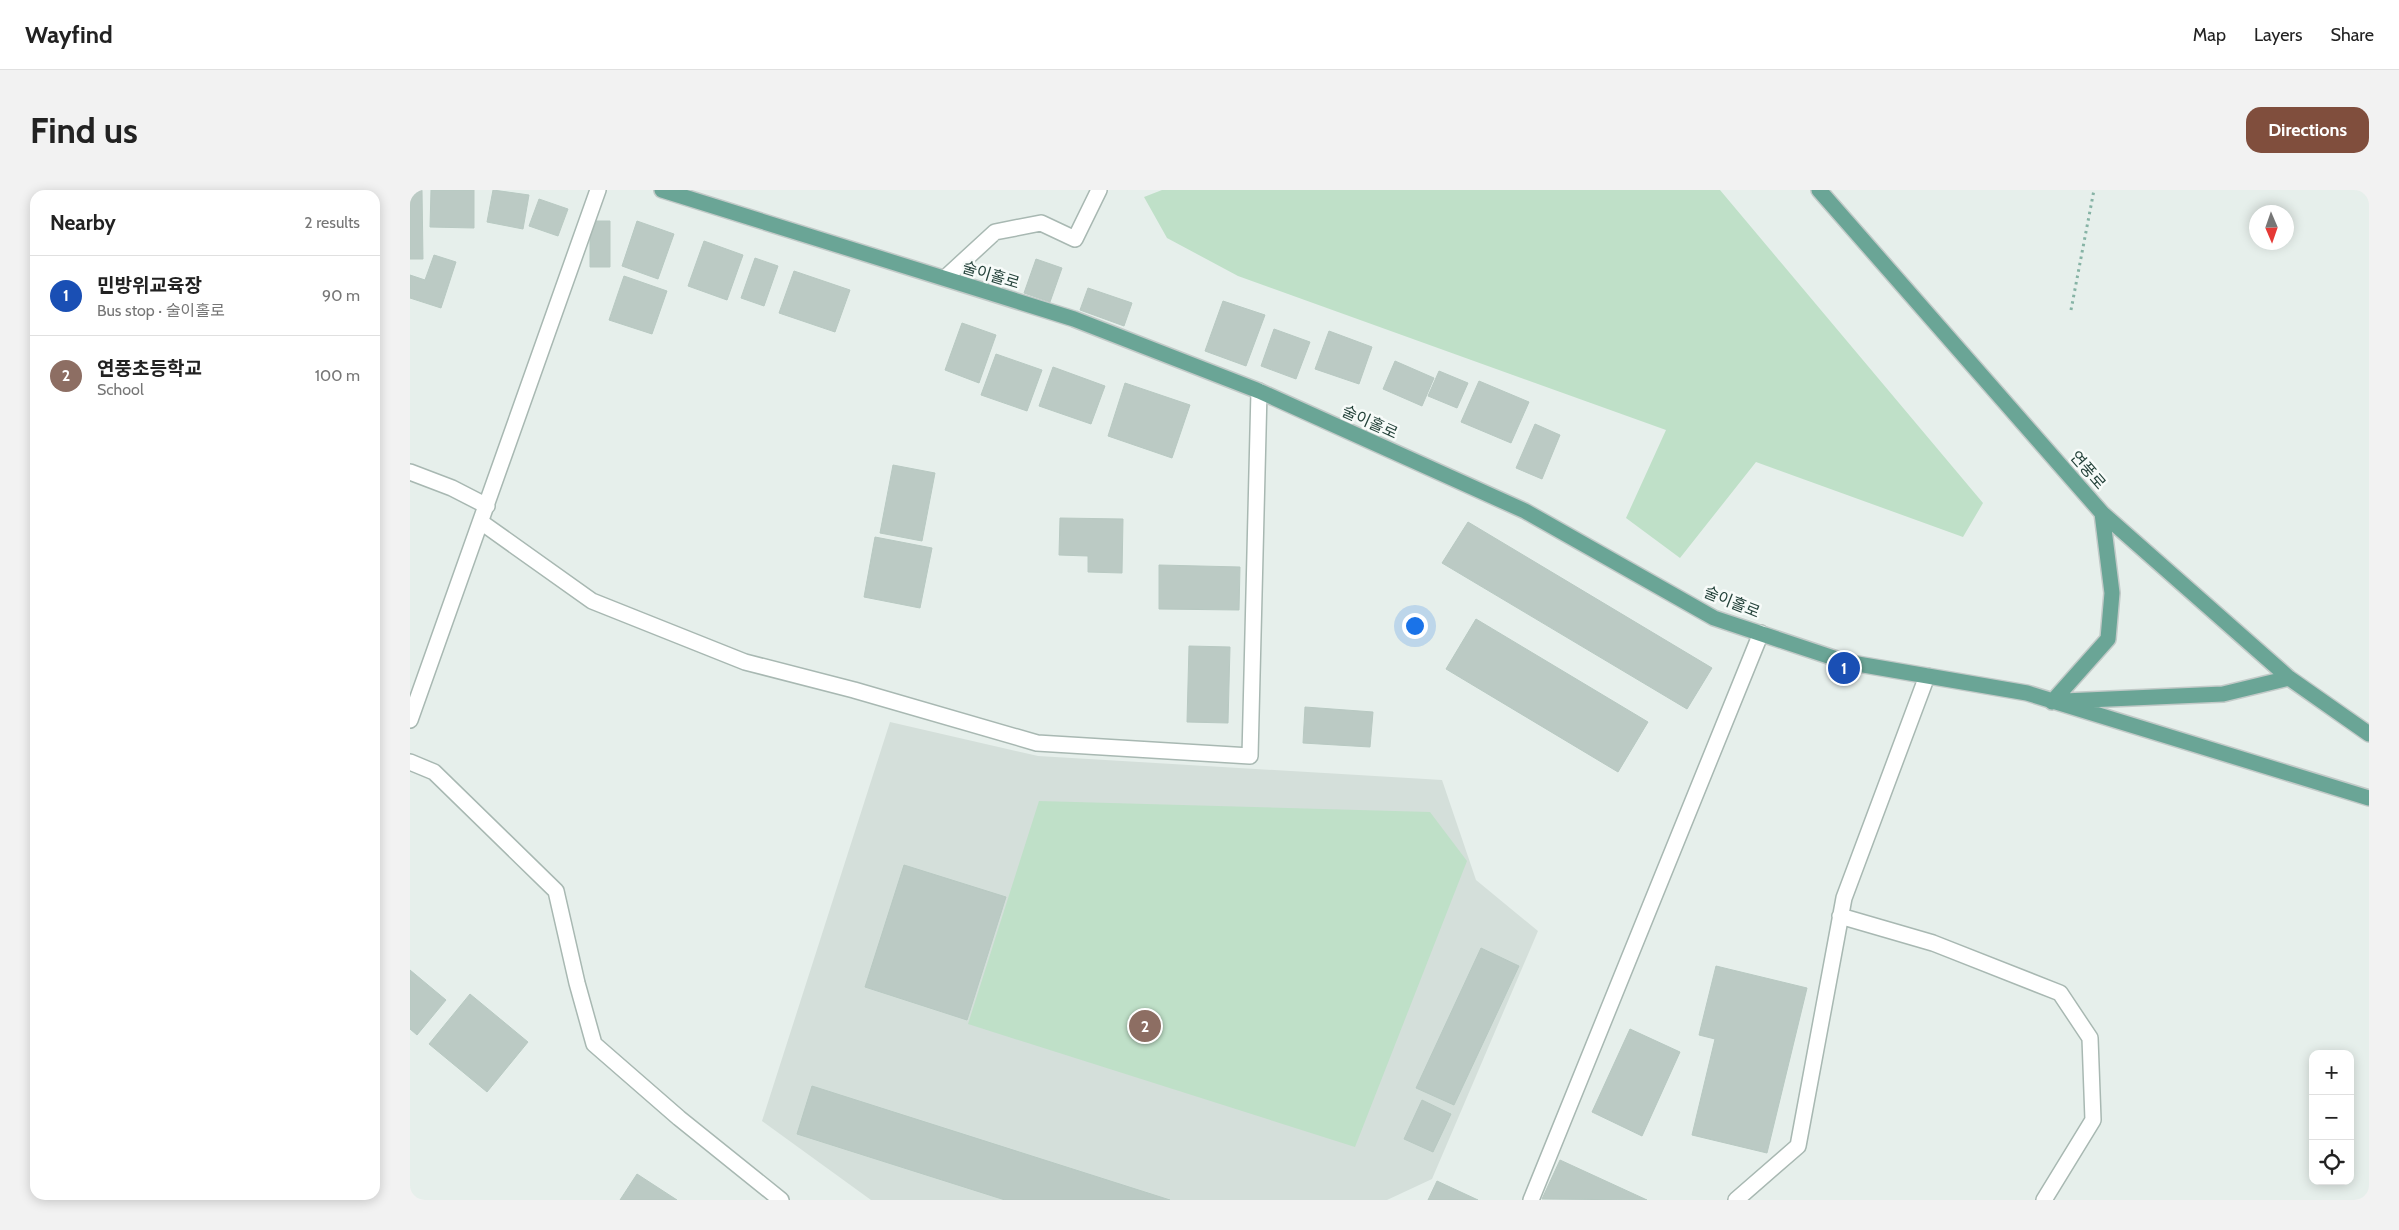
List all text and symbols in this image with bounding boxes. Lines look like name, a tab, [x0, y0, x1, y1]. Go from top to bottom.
text: Wayfind	[25, 20, 113, 49]
text: Map	[2193, 24, 2226, 46]
text: Layers	[2254, 24, 2303, 46]
text: Share	[2331, 24, 2374, 46]
button: Directions	[2246, 107, 2369, 153]
text: Find us	[30, 109, 138, 152]
north arrow	[2249, 205, 2294, 250]
text: Nearby	[50, 210, 116, 235]
text: 2 results	[304, 213, 360, 232]
street label: 술이홀로	[960, 257, 1022, 293]
text: 민방위교육장	[97, 274, 202, 297]
text: 1	[63, 286, 69, 305]
text: 90 m	[322, 286, 360, 305]
text: Bus stop · 술이홀로	[97, 301, 225, 320]
text: 연풍초등학교	[97, 357, 202, 380]
text: 2	[62, 366, 70, 385]
text: 100 m	[315, 366, 360, 385]
text: School	[97, 380, 144, 399]
street label: 술이홀로	[1339, 401, 1401, 443]
street label: 연풍로	[2066, 447, 2110, 493]
street label: 술이홀로	[1701, 582, 1763, 622]
your location	[1402, 613, 1428, 639]
pin: 1	[1828, 649, 1860, 687]
pin: 2	[1129, 1007, 1161, 1045]
map controls	[2309, 1050, 2354, 1185]
button: +	[2309, 1050, 2354, 1095]
button: −	[2309, 1095, 2354, 1140]
button: locate	[2309, 1140, 2354, 1185]

